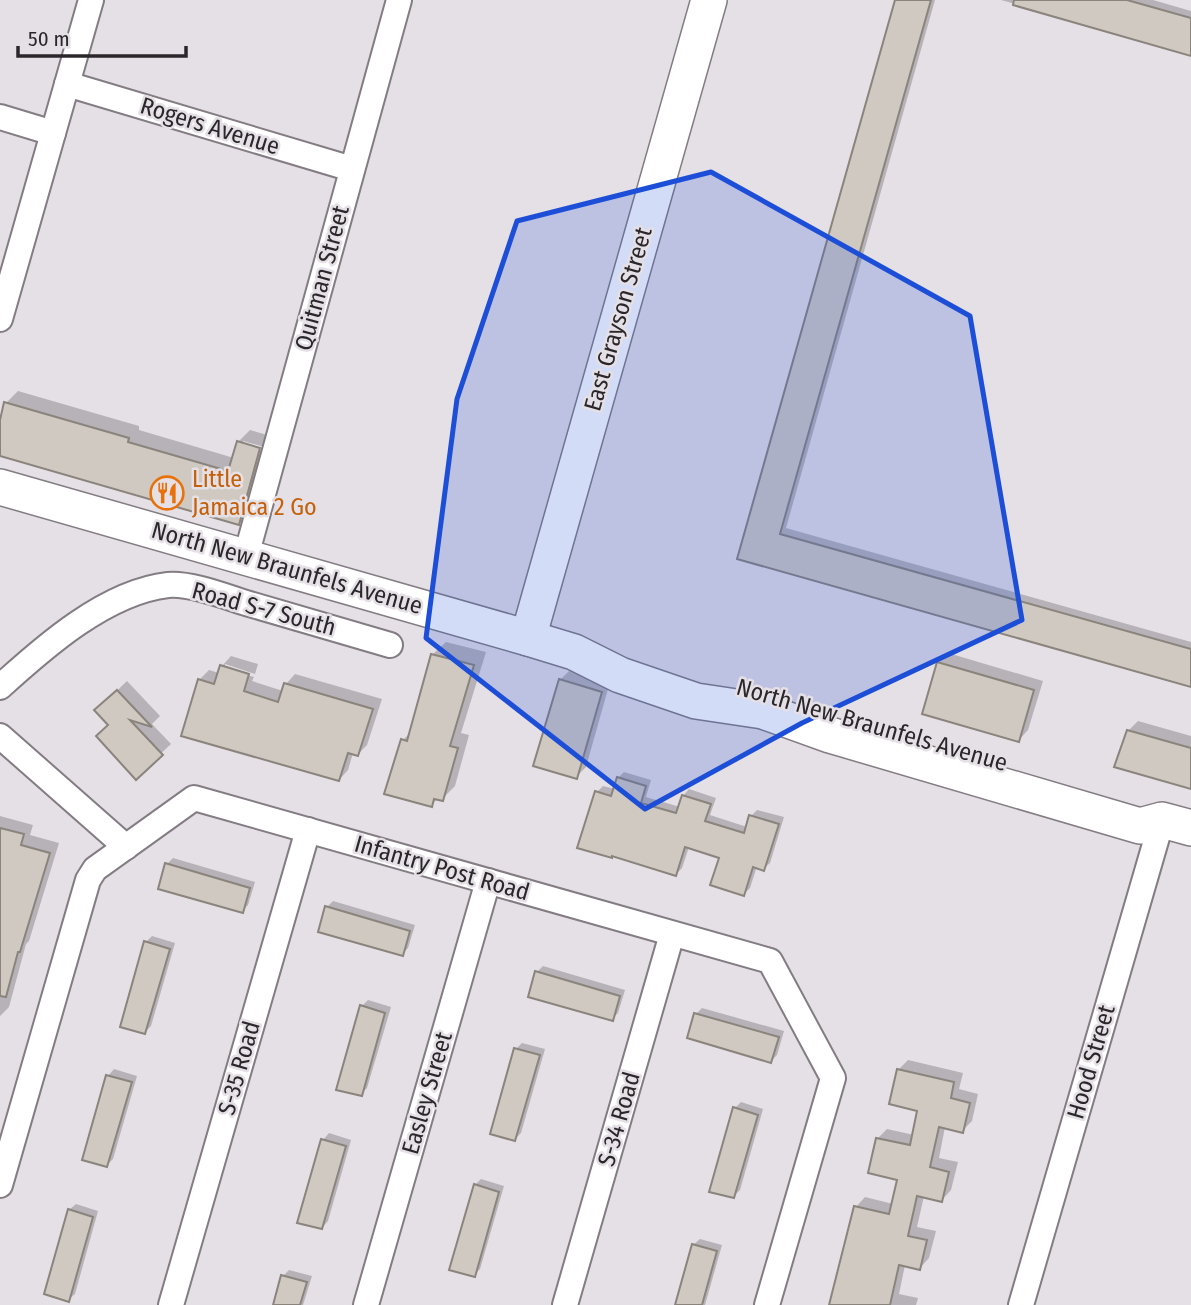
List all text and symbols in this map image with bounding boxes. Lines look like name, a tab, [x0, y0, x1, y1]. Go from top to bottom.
scale bar	[18, 14, 186, 58]
text: 50 m	[28, 26, 70, 52]
street label: Rogers Avenue	[137, 92, 283, 160]
street label: Quitman Street	[289, 202, 355, 354]
street label: East Grayson Street	[578, 224, 658, 414]
place label: Little Jamaica 2 Go	[192, 465, 317, 521]
restaurant icon: Little Jamaica 2 Go	[148, 474, 186, 512]
street label: North New Braunfels Avenue	[148, 516, 426, 620]
street label: Road S-7 South	[189, 576, 339, 642]
street label: North New Braunfels Avenue	[733, 673, 1011, 777]
street label: Infantry Post Road	[351, 830, 533, 906]
street label: Hood Street	[1061, 1002, 1121, 1122]
street label: S-35 Road	[212, 1018, 266, 1118]
street label: Easley Street	[396, 1028, 458, 1157]
street label: S-34 Road	[592, 1068, 646, 1170]

